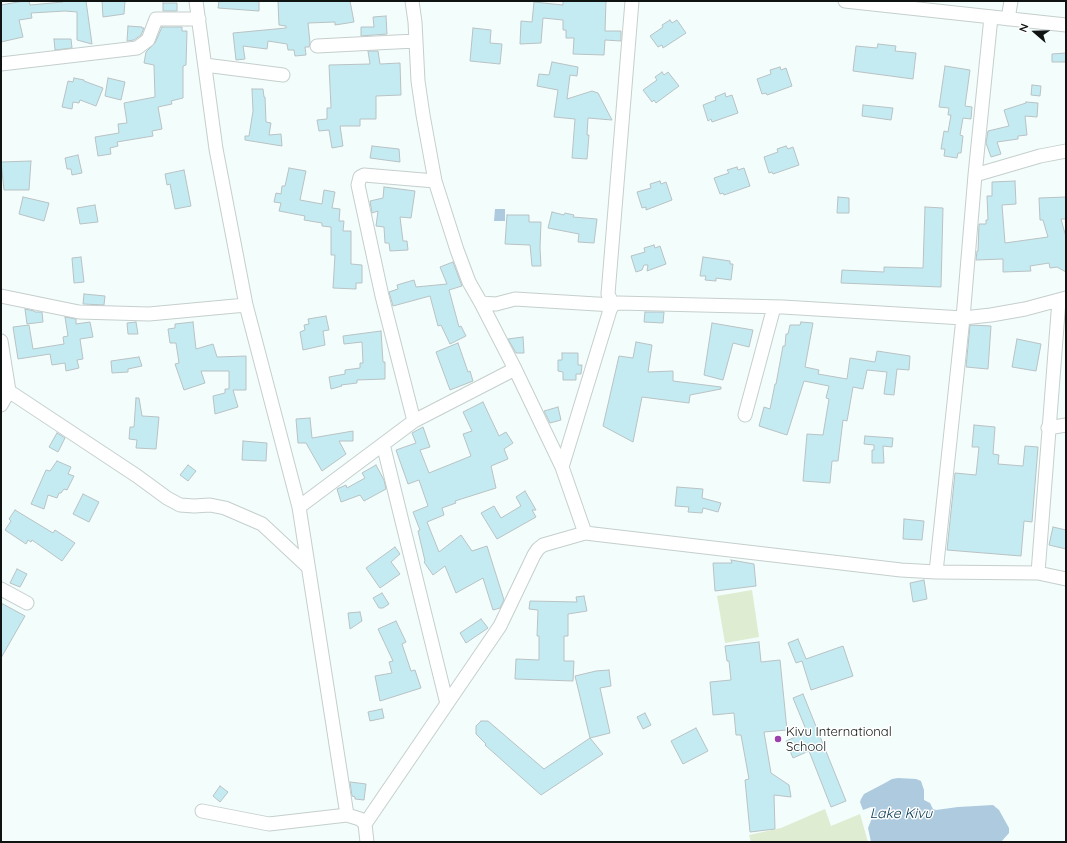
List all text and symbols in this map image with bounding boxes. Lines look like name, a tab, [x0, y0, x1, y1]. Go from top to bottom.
north arrow	[1015, 12, 1055, 52]
text: N	[1016, 22, 1032, 34]
place label: Kivu International School	[786, 724, 892, 755]
marker: Kivu International School	[773, 734, 783, 744]
water label: Lake Kivu	[870, 806, 932, 822]

